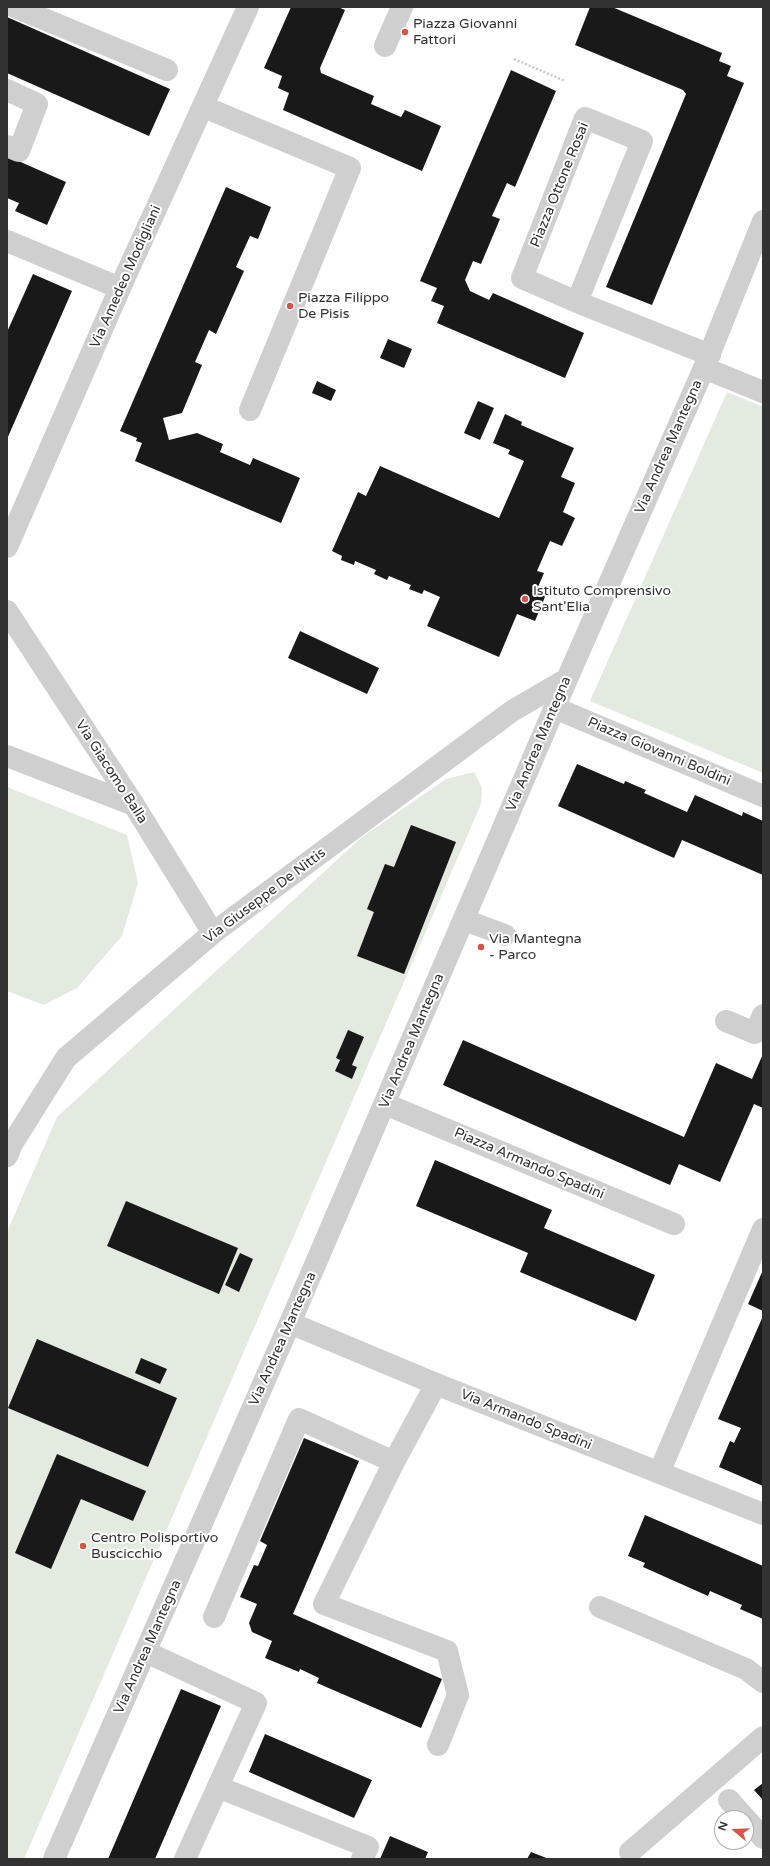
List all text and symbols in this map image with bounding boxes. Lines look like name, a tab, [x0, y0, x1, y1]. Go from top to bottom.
place label: Piazza Giovanni Fattori	[413, 16, 517, 48]
marker: Piazza Giovanni Fattori	[400, 27, 410, 37]
street label: Piazza Ottone Rosai	[527, 120, 593, 250]
street label: Via Amedeo Modigliani	[87, 203, 165, 351]
place label: Piazza Filippo De Pisis	[298, 290, 389, 322]
marker: Piazza Filippo De Pisis	[285, 301, 295, 311]
street label: Via Andrea Mantegna	[632, 377, 706, 517]
place label: Istituto Comprensivo Sant'Elia	[533, 583, 671, 616]
marker: Istituto Comprensivo Sant'Elia	[520, 594, 530, 604]
street label: Via Andrea Mantegna	[503, 674, 575, 814]
street label: Piazza Giovanni Boldini	[585, 714, 733, 790]
street label: Via Giacomo Balla	[71, 717, 151, 827]
street label: Via Giuseppe De Nittis	[201, 845, 329, 947]
place label: Via Mantegna - Parco	[489, 931, 582, 964]
marker: Via Mantegna - Parco	[476, 942, 486, 952]
street label: Via Andrea Mantegna	[376, 971, 448, 1111]
street label: Piazza Armando Spadini	[451, 1125, 607, 1203]
street label: Via Andrea Mantegna	[246, 1269, 320, 1409]
street label: Via Armando Spadini	[458, 1386, 594, 1454]
place label: Centro Polisportivo Buscicchio	[91, 1530, 218, 1562]
marker: Centro Polisportivo Buscicchio	[78, 1541, 88, 1551]
street label: Via Andrea Mantegna	[111, 1577, 185, 1717]
north arrow	[714, 1810, 754, 1850]
text: N	[716, 1820, 731, 1833]

